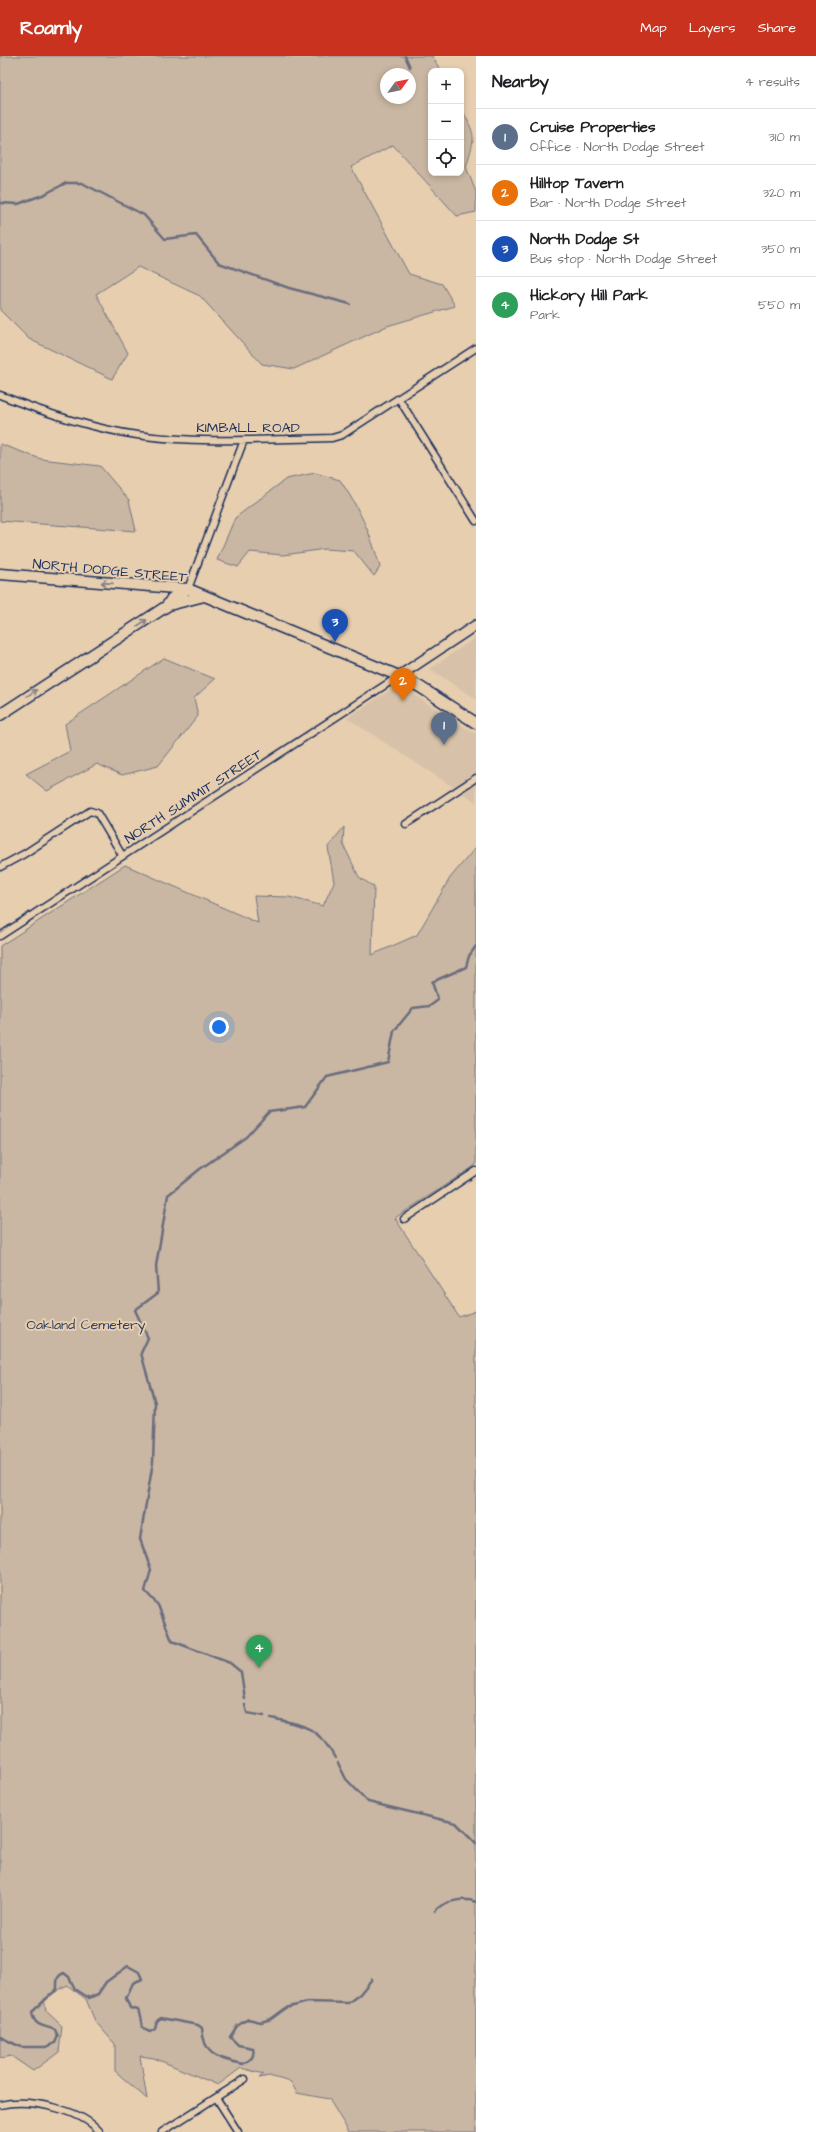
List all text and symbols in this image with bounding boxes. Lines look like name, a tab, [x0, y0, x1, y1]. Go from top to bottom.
text: Roamly	[20, 15, 82, 42]
text: Map	[640, 18, 667, 38]
text: Layers	[689, 18, 736, 38]
text: Share	[758, 18, 796, 38]
north arrow	[380, 68, 416, 104]
map controls	[428, 68, 464, 176]
button: +	[428, 68, 464, 104]
text: Nearby	[492, 70, 549, 94]
text: 4 results	[745, 73, 800, 91]
button: −	[428, 104, 464, 140]
text: Cruise Properties	[530, 117, 655, 138]
text: 1	[504, 128, 506, 146]
text: 310 m	[768, 128, 800, 146]
text: Office · North Dodge Street	[530, 138, 705, 156]
button: locate	[428, 140, 464, 176]
text: Hilltop Tavern	[530, 173, 624, 194]
text: 2	[501, 184, 509, 202]
text: 320 m	[762, 184, 800, 202]
text: Bar · North Dodge Street	[530, 194, 686, 212]
text: North Dodge St	[530, 229, 639, 250]
text: 3	[502, 240, 508, 258]
text: 350 m	[761, 240, 800, 258]
text: Bus stop · North Dodge Street	[530, 250, 717, 268]
text: Hickory Hill Park	[530, 285, 648, 306]
text: 4	[501, 296, 509, 314]
text: 550 m	[758, 296, 800, 314]
text: Park	[530, 306, 560, 324]
street label: KIMBALL ROAD	[196, 418, 300, 438]
street label: NORTH DODGE STREET	[32, 554, 188, 588]
one-way arrow	[101, 580, 114, 587]
pin: 3	[322, 609, 348, 642]
one-way arrow	[136, 618, 148, 626]
pin: 2	[390, 668, 416, 701]
one-way arrow	[26, 689, 37, 697]
pin: 1	[431, 712, 457, 745]
street label: NORTH SUMMIT STREET	[121, 745, 266, 849]
your location	[209, 1017, 229, 1037]
park label: Oakland Cemetery	[27, 1315, 146, 1335]
pin: 4	[246, 1635, 272, 1668]

